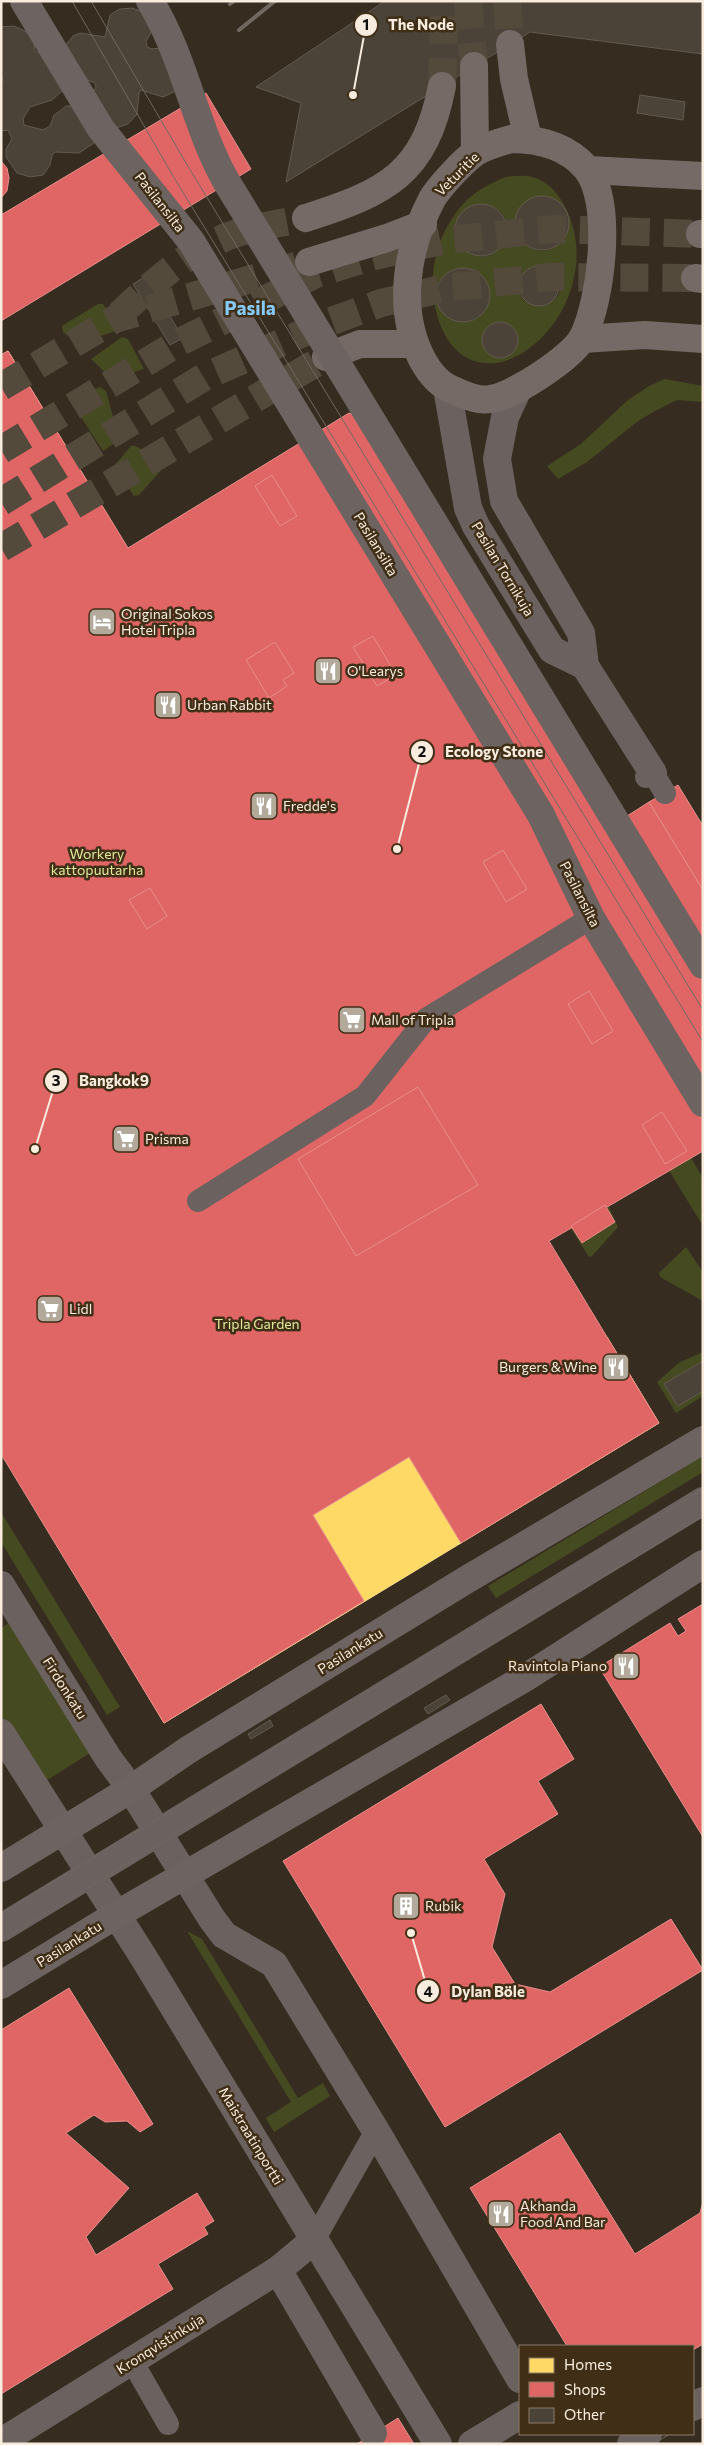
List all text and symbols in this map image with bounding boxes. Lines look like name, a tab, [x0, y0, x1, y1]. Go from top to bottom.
callout: The Node	[353, 10, 464, 40]
text: 1	[363, 15, 369, 33]
text: The Node	[388, 15, 454, 33]
street label: Veturitie	[431, 148, 482, 199]
street label: Pasilansilta	[132, 168, 189, 235]
district label: Pasila	[224, 296, 276, 319]
street label: Pasilansilta	[351, 509, 402, 579]
street label: Pasilan Tornikuja	[468, 518, 538, 619]
place label: Original Sokos Hotel Tripla	[121, 605, 213, 638]
hotel icon: Original Sokos Hotel Tripla	[87, 607, 117, 637]
restaurant icon: O'Learys	[313, 656, 343, 686]
place label: O'Learys	[347, 662, 403, 679]
restaurant icon: Urban Rabbit	[153, 690, 183, 720]
place label: Urban Rabbit	[187, 696, 272, 713]
callout: Ecology Stone	[410, 737, 553, 767]
text: 2	[418, 742, 426, 760]
text: Ecology Stone	[445, 742, 543, 760]
restaurant icon: Fredde's	[249, 791, 279, 821]
place label: Fredde's	[283, 797, 336, 814]
park label: Workery kattopuutarha	[51, 845, 143, 878]
street label: Pasilansilta	[557, 858, 604, 930]
supermarket icon: Mall of Tripla	[337, 1005, 367, 1035]
place label: Mall of Tripla	[371, 1011, 454, 1028]
callout: Bangkok9	[44, 1066, 158, 1096]
text: 3	[52, 1071, 61, 1089]
text: Bangkok9	[79, 1071, 149, 1089]
supermarket icon: Prisma	[111, 1124, 141, 1154]
place label: Prisma	[145, 1130, 189, 1147]
supermarket icon: Lidl	[35, 1294, 65, 1324]
place label: Lidl	[69, 1300, 92, 1317]
park label: Tripla Garden	[214, 1315, 300, 1332]
restaurant icon: Burgers & Wine	[601, 1352, 631, 1382]
place label: Burgers & Wine	[499, 1358, 597, 1375]
street label: Pasilankatu	[314, 1624, 385, 1677]
restaurant icon: Ravintola Piano	[611, 1651, 641, 1681]
street label: Firdonkatu	[40, 1654, 91, 1722]
place label: Ravintola Piano	[508, 1657, 607, 1674]
building icon: Rubik	[391, 1891, 421, 1921]
place label: Rubik	[425, 1897, 462, 1914]
street label: Pasilankatu	[33, 1917, 104, 1970]
callout: Dylan Böle	[416, 1976, 535, 2006]
text: 4	[423, 1982, 433, 2000]
text: Dylan Böle	[451, 1982, 525, 2000]
street label: Maistraatinportti	[216, 2084, 287, 2188]
place label: Akhanda Food And Bar	[520, 2197, 606, 2230]
restaurant icon: Akhanda Food And Bar	[486, 2199, 516, 2229]
street label: Kronqvistinkuja	[113, 2310, 207, 2377]
legend	[519, 2345, 694, 2435]
text: Homes	[564, 2355, 612, 2373]
text: Shops	[564, 2380, 606, 2398]
text: Other	[564, 2405, 605, 2423]

